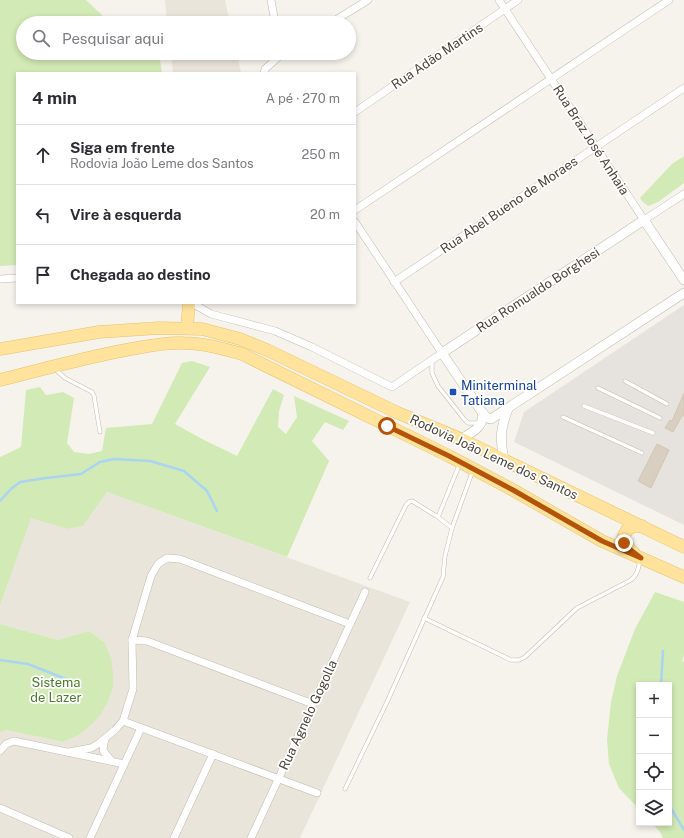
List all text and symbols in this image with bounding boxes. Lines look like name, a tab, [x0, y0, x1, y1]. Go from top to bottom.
search box	[16, 16, 356, 60]
street label: Rua Adão Martins	[388, 20, 486, 92]
icon: search	[30, 27, 52, 49]
text: Pesquisar aqui	[62, 30, 164, 47]
street label: Rua Braz José Anhaia	[550, 82, 632, 198]
text: 4 min	[32, 88, 77, 108]
text: A pé · 270 m	[266, 91, 340, 106]
text: Siga em frente	[70, 139, 175, 156]
icon: ahead	[32, 144, 54, 166]
text: 250 m	[302, 147, 340, 162]
street label: Rua Abel Bueno de Moraes	[438, 153, 580, 257]
text: Rodovia João Leme dos Santos	[70, 156, 254, 171]
icon: left	[32, 204, 54, 226]
text: Vire à esquerda	[70, 206, 182, 223]
text: 20 m	[310, 207, 340, 222]
street label: Rua Romualdo Borghesi	[474, 245, 602, 335]
icon: arrive	[32, 264, 54, 286]
text: Chegada ao destino	[70, 266, 211, 283]
place label: Miniterminal Tatiana	[461, 378, 537, 408]
marker: Miniterminal Tatiana	[448, 387, 458, 397]
street label: Rodovia João Leme dos Santos	[408, 411, 580, 503]
route start	[378, 417, 396, 435]
route end	[615, 534, 633, 552]
street label: Rua Agnelo Gogolla	[276, 658, 340, 772]
park label: Sistema de Lazer	[30, 675, 82, 705]
map controls	[636, 682, 672, 826]
button: +	[636, 682, 672, 718]
button: −	[636, 718, 672, 754]
button: locate	[636, 754, 672, 790]
button: layers	[636, 790, 672, 826]

